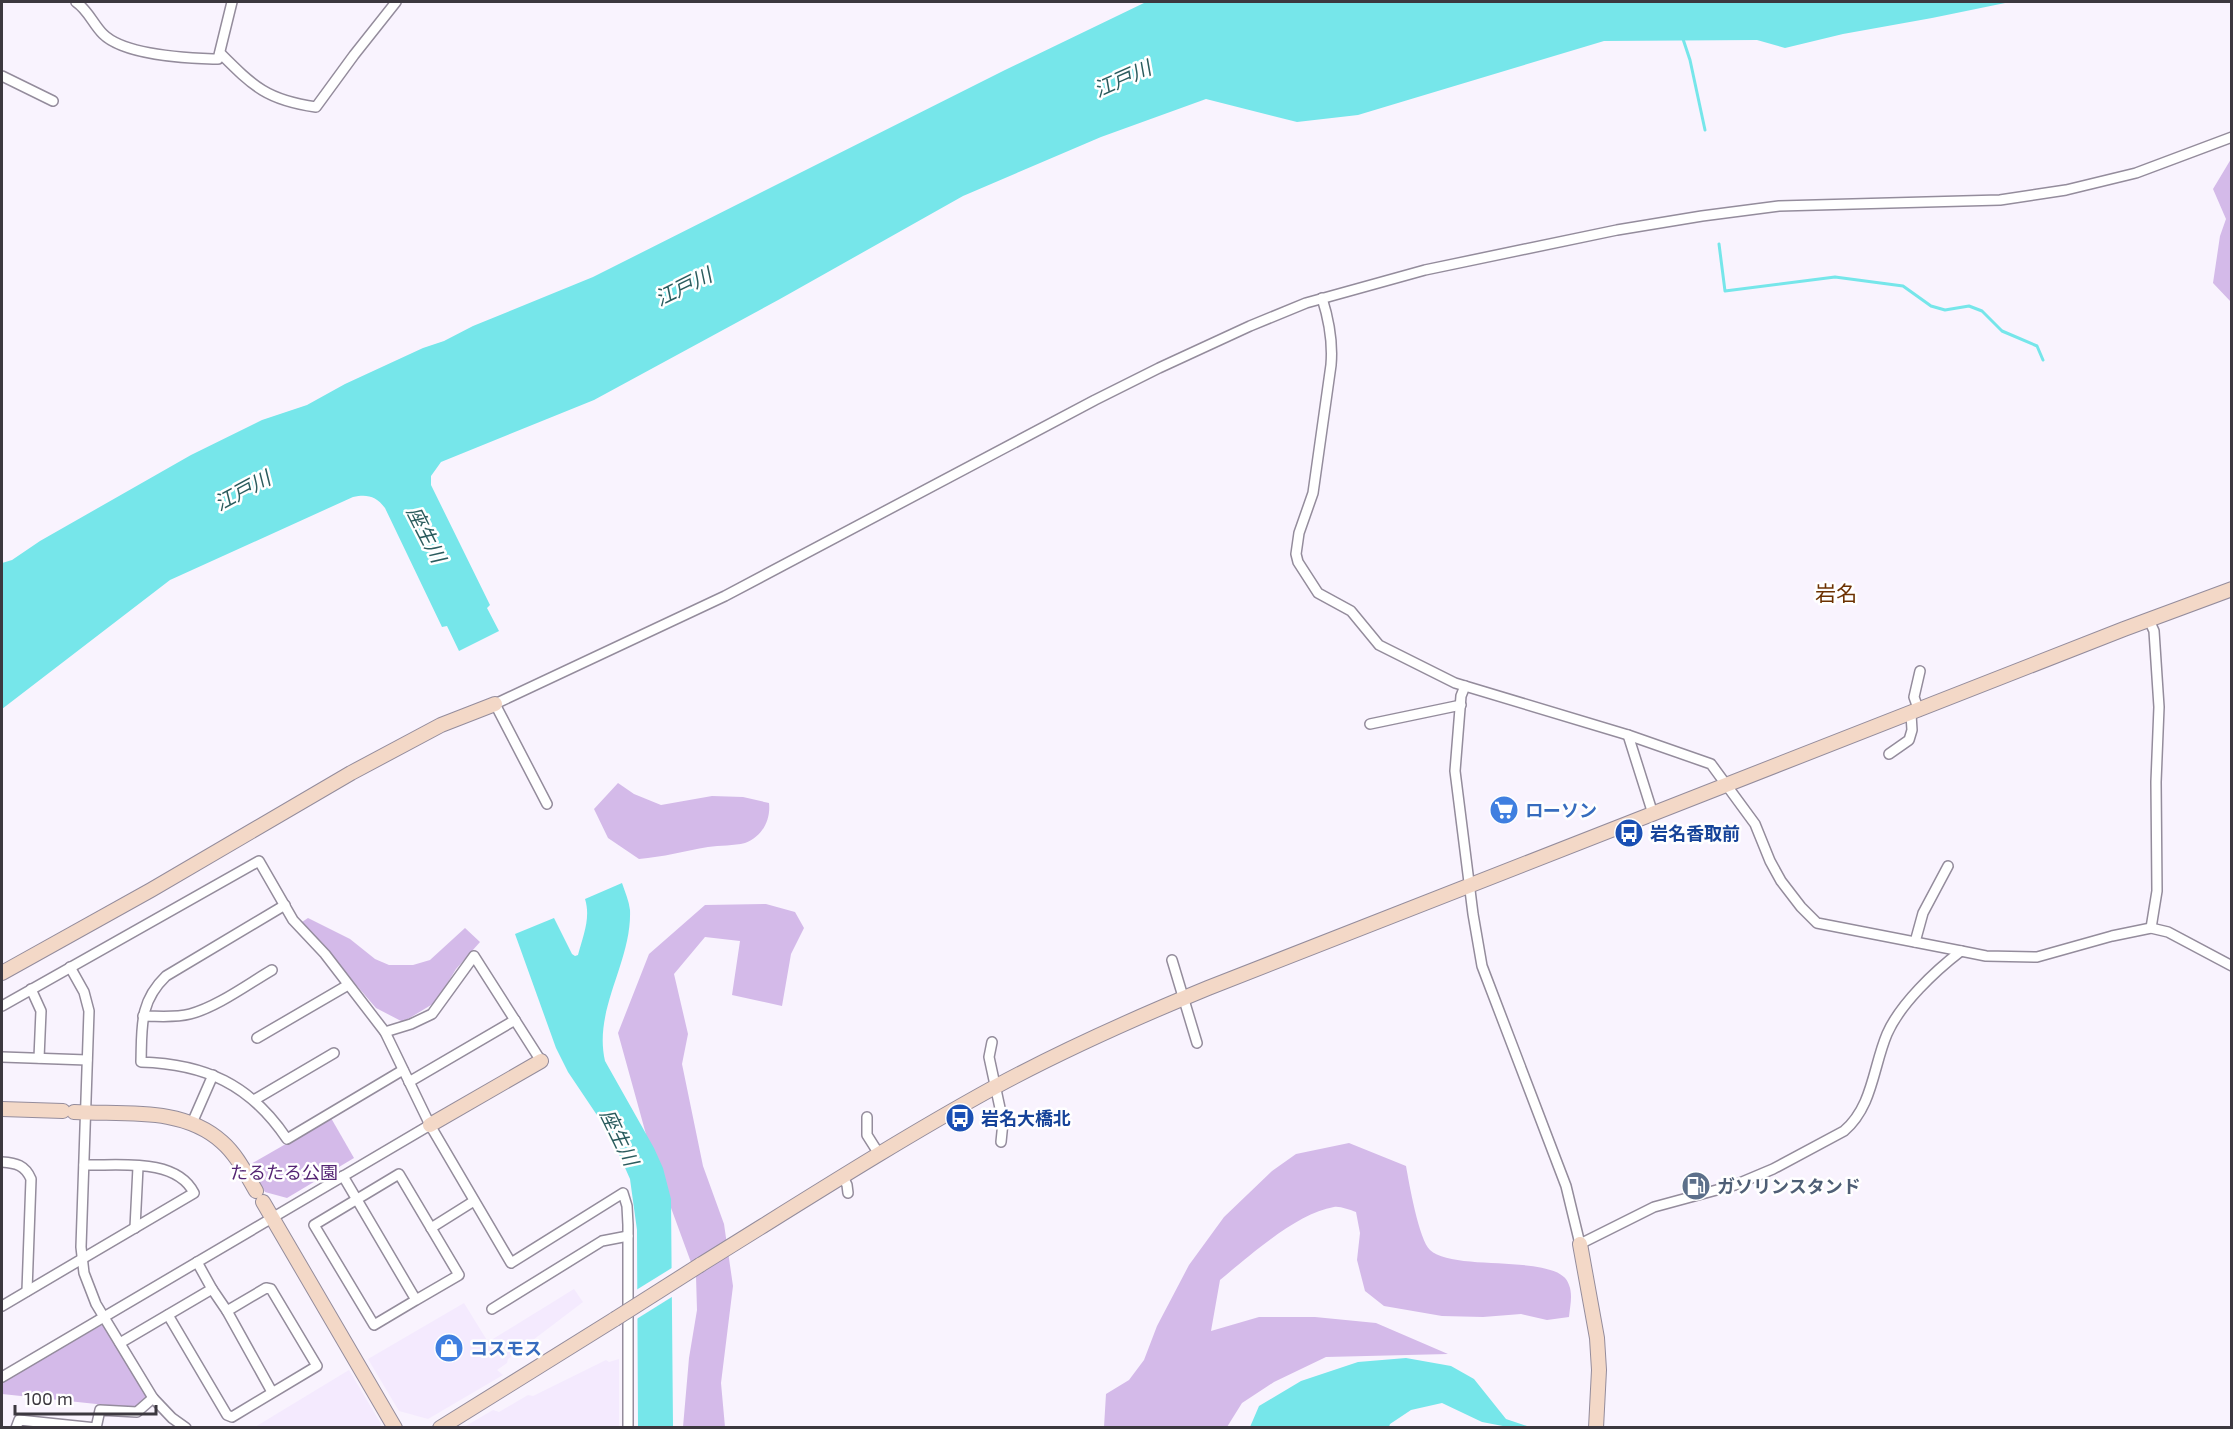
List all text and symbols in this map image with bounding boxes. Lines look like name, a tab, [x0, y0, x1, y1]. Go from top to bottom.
water label: 江戸川	[1090, 54, 1156, 101]
water label: 江戸川	[651, 261, 717, 310]
water label: 江戸川	[210, 464, 276, 515]
water label: 座生川	[403, 502, 452, 568]
district label: 岩名	[1815, 580, 1857, 605]
supermarket icon: ローソン	[1488, 794, 1520, 826]
place label: ローソン	[1525, 799, 1597, 821]
bus stop icon: 岩名香取前	[1613, 817, 1645, 849]
place label: 岩名香取前	[1650, 822, 1740, 844]
bus stop icon: 岩名大橋北	[944, 1102, 976, 1134]
water label: 座生川	[596, 1105, 645, 1171]
place label: 岩名大橋北	[981, 1107, 1071, 1129]
park label: たるたる公園	[230, 1161, 338, 1183]
fuel station icon: ガソリンスタンド	[1680, 1170, 1712, 1202]
place label: ガソリンスタンド	[1717, 1175, 1861, 1197]
shop icon: コスモス	[433, 1332, 465, 1364]
place label: コスモス	[470, 1337, 542, 1359]
scale bar	[15, 1378, 156, 1416]
text: 100 m	[24, 1387, 73, 1409]

